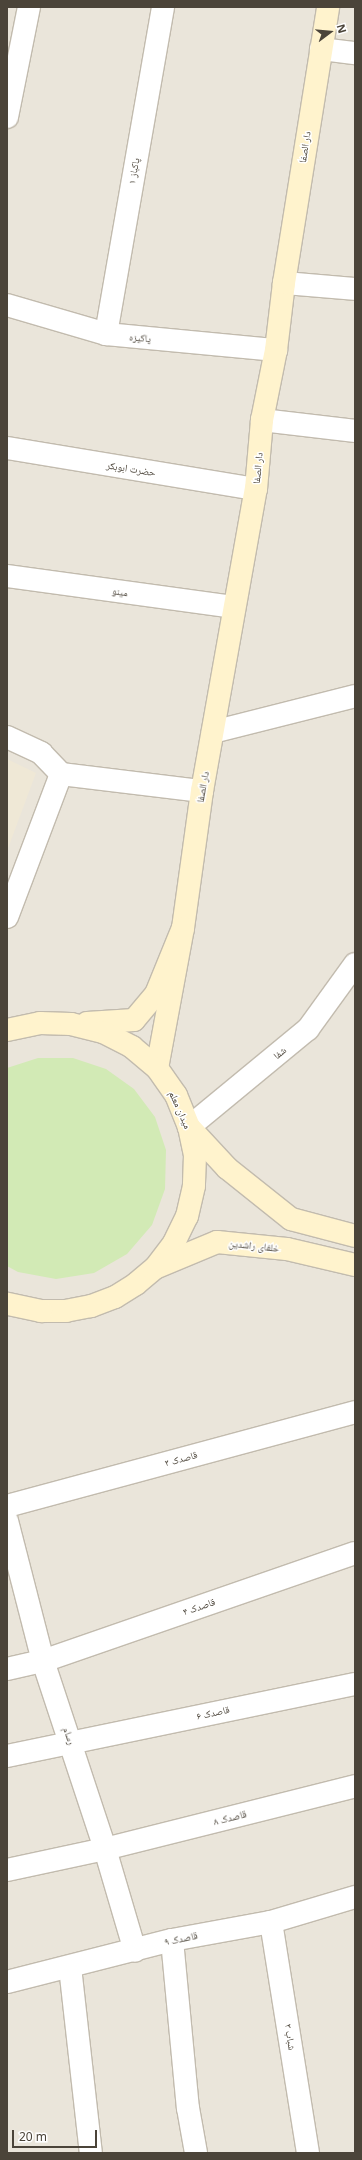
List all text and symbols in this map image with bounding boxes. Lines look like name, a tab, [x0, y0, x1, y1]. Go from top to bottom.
north arrow	[310, 12, 350, 52]
text: N	[334, 22, 350, 35]
street label: دار الصفا	[297, 130, 313, 164]
street label: پاکباز ۱	[126, 157, 142, 185]
street label: پاکیزه	[129, 331, 151, 345]
street label: دار الصفا	[251, 452, 265, 484]
street label: حضرت ابوبکر	[106, 459, 156, 479]
street label: مینو	[111, 585, 129, 599]
street label: دار الصفا	[194, 770, 212, 804]
street label: شفا	[271, 1044, 289, 1062]
street label: میدان معلم	[166, 1089, 194, 1131]
street label: خلفای راشدین	[228, 1237, 280, 1255]
street label: قاصدک ۲	[163, 1449, 199, 1469]
street label: قاصدک ۴	[181, 1596, 217, 1618]
street label: قاصدک ۶	[195, 1704, 231, 1722]
street label: رسام	[61, 1726, 77, 1746]
street label: قاصدک ۸	[212, 1808, 248, 1828]
street label: قاصدک ۹	[163, 1930, 199, 1948]
street label: شباب ۲	[282, 2023, 298, 2051]
scale bar	[14, 2122, 99, 2148]
text: 20 m	[19, 2128, 47, 2145]

